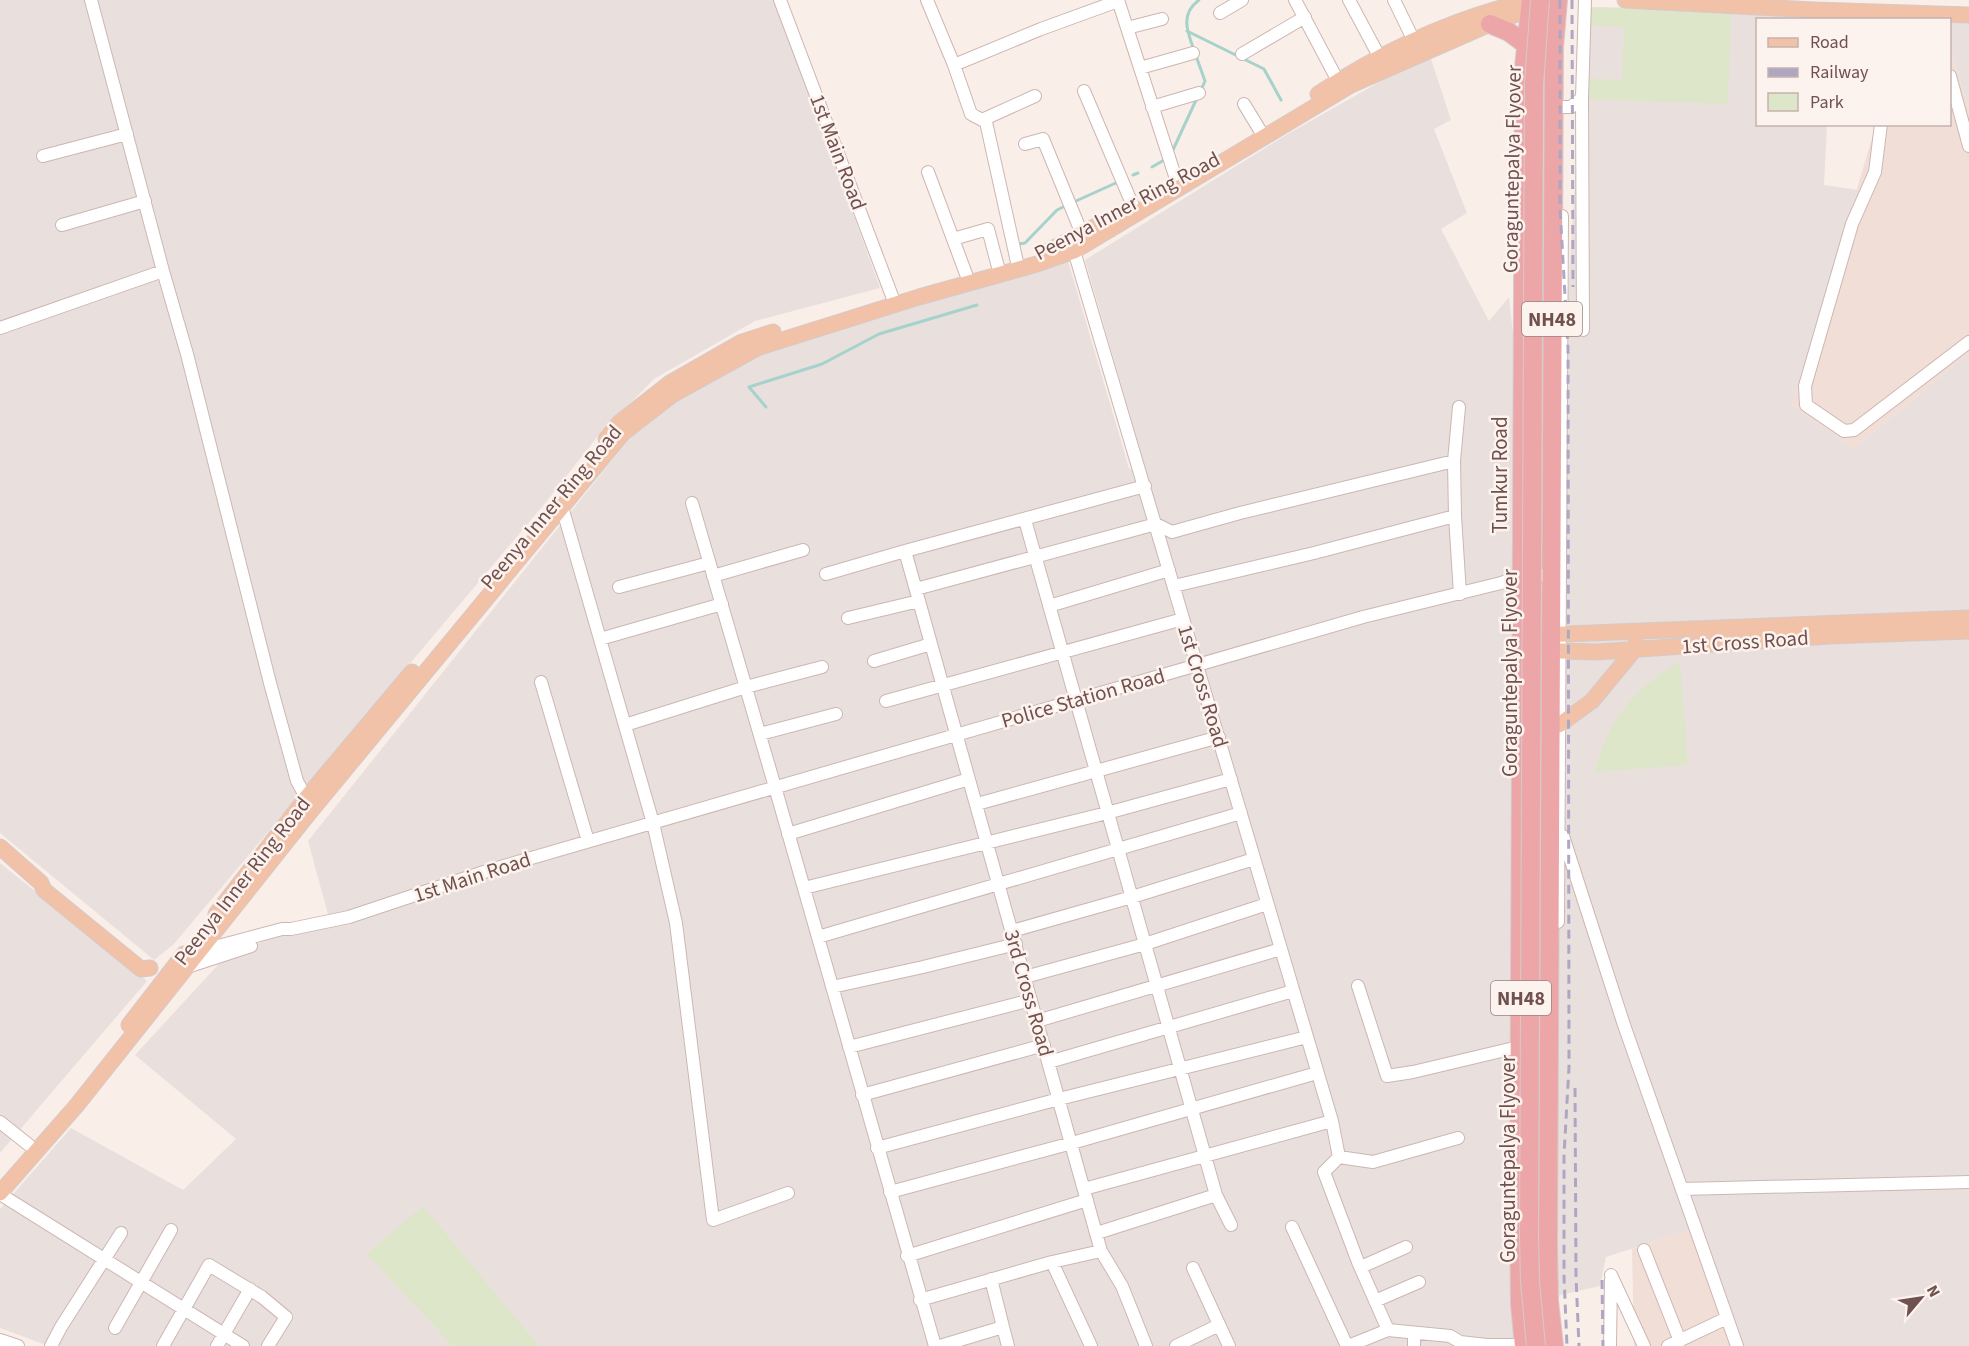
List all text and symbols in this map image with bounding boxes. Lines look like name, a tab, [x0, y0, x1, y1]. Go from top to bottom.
legend	[1756, 18, 1951, 126]
text: Road	[1810, 30, 1849, 55]
text: Railway	[1810, 60, 1869, 85]
street label: Goraguntepalya Flyover	[1495, 64, 1529, 273]
street label: 1st Main Road	[802, 90, 874, 214]
text: Park	[1810, 90, 1844, 115]
street label: Peenya Inner Ring Road	[1029, 144, 1225, 268]
road number: NH48	[1522, 302, 1582, 336]
street label: Tumkur Road	[1485, 416, 1515, 534]
street label: Peenya Inner Ring Road	[473, 418, 629, 596]
street label: Goraguntepalya Flyover	[1495, 568, 1525, 777]
street label: 1st Cross Road	[1170, 621, 1236, 751]
street label: 1st Cross Road	[1680, 623, 1810, 661]
street label: Police Station Road	[998, 660, 1168, 736]
street label: Peenya Inner Ring Road	[167, 790, 317, 972]
street label: 1st Main Road	[409, 844, 535, 910]
street label: 3rd Cross Road	[997, 926, 1061, 1060]
road number: NH48	[1491, 981, 1551, 1015]
street label: Goraguntepalya Flyover	[1493, 1054, 1523, 1263]
north arrow	[1891, 1268, 1951, 1328]
text: N	[1921, 1281, 1945, 1301]

